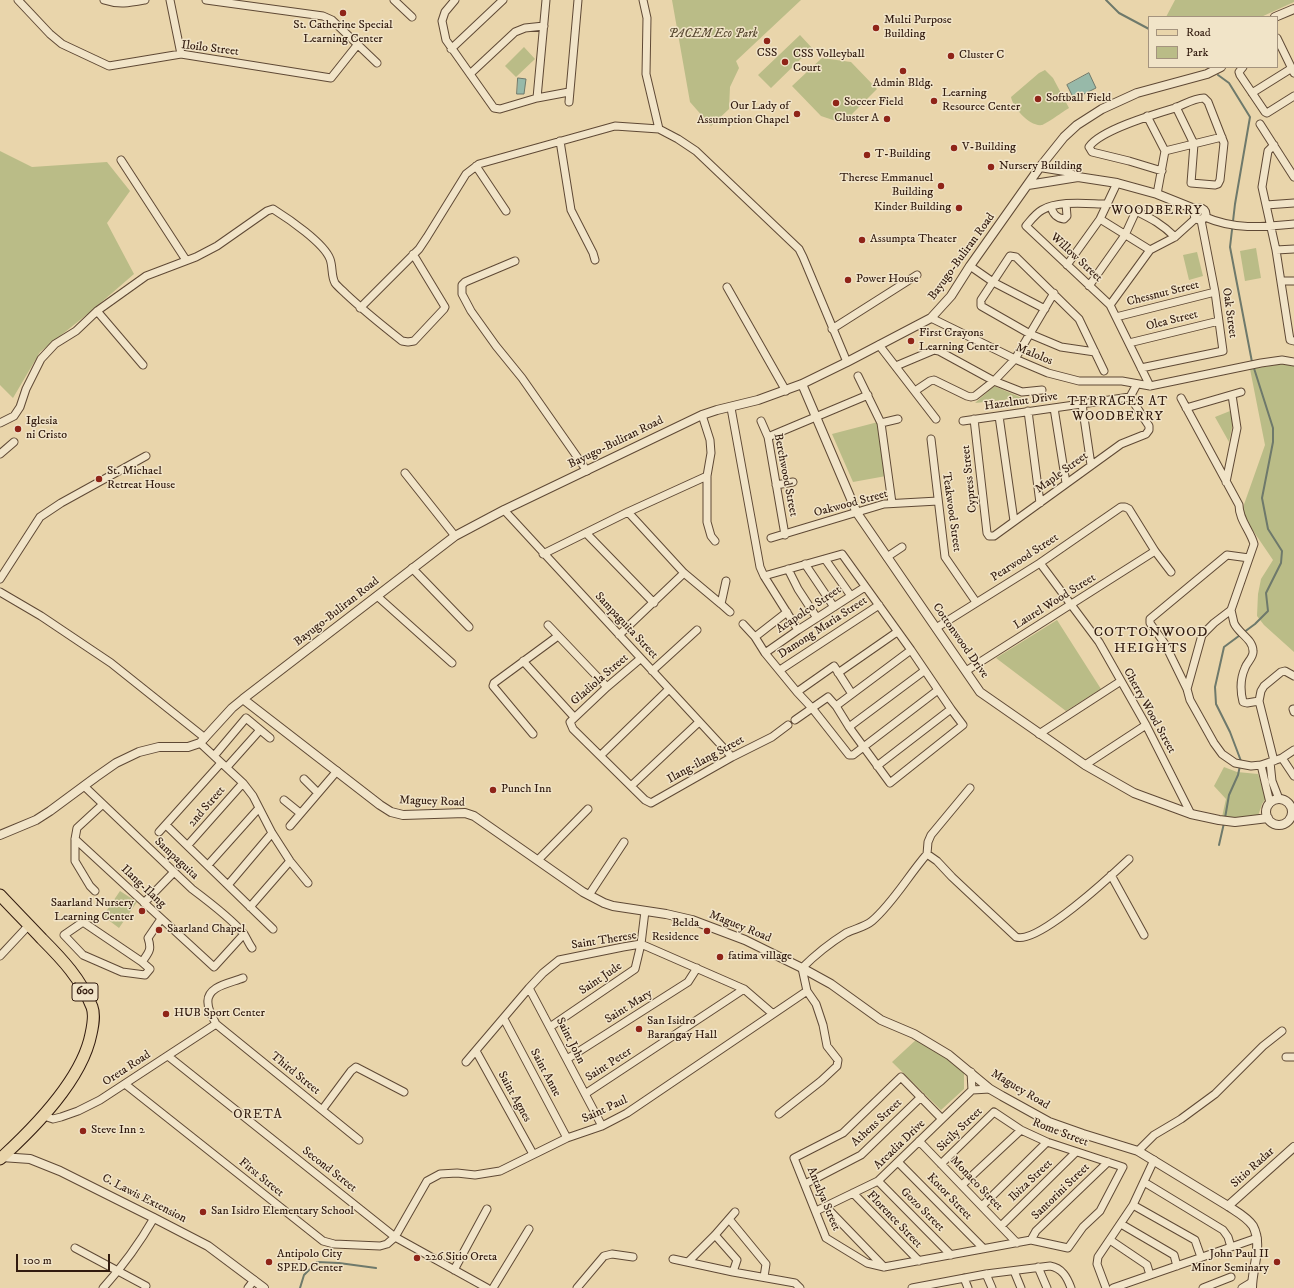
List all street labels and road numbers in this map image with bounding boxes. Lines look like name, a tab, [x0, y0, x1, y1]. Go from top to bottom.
street label: Iloilo Street	[180, 38, 240, 60]
street label: Bayugo-Buliran Road	[926, 211, 998, 303]
street label: Willow Street	[1047, 230, 1105, 286]
street label: Chessnut Street	[1125, 278, 1201, 310]
street label: Oak Street	[1218, 287, 1240, 339]
street label: Olea Street	[1145, 308, 1199, 334]
street label: Malolos	[1013, 341, 1055, 369]
street label: Hazelnut Drive	[983, 390, 1059, 414]
street label: Bayugo-Buliran Road	[566, 414, 666, 472]
street label: Berchwood Street	[770, 432, 800, 518]
street label: Cypress Street	[959, 444, 981, 514]
street label: Maple Street	[1033, 449, 1091, 497]
street label: Teakwood Street	[938, 471, 964, 553]
street label: Oakwood Street	[813, 487, 889, 521]
street label: Pearwood Street	[988, 531, 1062, 585]
street label: Laurel Wood Street	[1011, 571, 1099, 633]
street label: Bayugo-Buliran Road	[292, 574, 382, 650]
street label: Acapolco Street	[774, 583, 844, 637]
street label: Sampaguita Street	[591, 590, 661, 662]
street label: Damong Maria Street	[776, 594, 870, 662]
street label: Cottonwood Drive	[929, 601, 991, 681]
street label: Gladiola Street	[568, 651, 632, 709]
street label: Cherry Wood Street	[1120, 666, 1178, 756]
street label: Ilang-ilang Street	[665, 733, 747, 787]
street label: 2nd Street	[185, 784, 229, 830]
street label: Maguey Road	[399, 794, 465, 810]
street label: Sampaguita	[151, 835, 201, 883]
street label: Ilang-Ilang	[117, 863, 169, 911]
street label: Maguey Road	[707, 908, 773, 946]
street label: Saint Therese	[570, 929, 638, 953]
street label: Saint Jude	[577, 959, 625, 999]
road number: 600	[72, 983, 98, 1001]
street label: Saint Mary	[603, 987, 655, 1027]
street label: Saint John	[552, 1015, 588, 1067]
street label: Saint Peter	[583, 1045, 635, 1085]
street label: Saint Anne	[526, 1047, 564, 1099]
street label: Oreta Road	[100, 1048, 154, 1090]
street label: Third Street	[267, 1050, 323, 1098]
street label: Maguey Road	[988, 1067, 1052, 1113]
street label: Saint Agnes	[494, 1069, 534, 1125]
street label: Saint Paul	[580, 1093, 630, 1127]
street label: Athens Street	[849, 1096, 905, 1150]
street label: Sicily Street	[934, 1105, 986, 1155]
street label: Rome Street	[1030, 1116, 1090, 1150]
street label: Arcadia Drive	[871, 1117, 929, 1173]
street label: Second Street	[299, 1144, 359, 1196]
street label: Sitio Radar	[1228, 1145, 1278, 1191]
street label: Monaco Street	[947, 1154, 1005, 1214]
street label: First Street	[236, 1156, 286, 1200]
street label: Ibiza Street	[1006, 1157, 1056, 1205]
street label: Santorini Street	[1029, 1161, 1093, 1223]
street label: Antalya Street	[803, 1165, 843, 1233]
street label: C. Lawis Extension	[99, 1171, 189, 1227]
street label: Kotor Street	[923, 1171, 975, 1223]
street label: Gozo Street	[897, 1185, 947, 1235]
street label: Florence Street	[863, 1189, 925, 1251]

